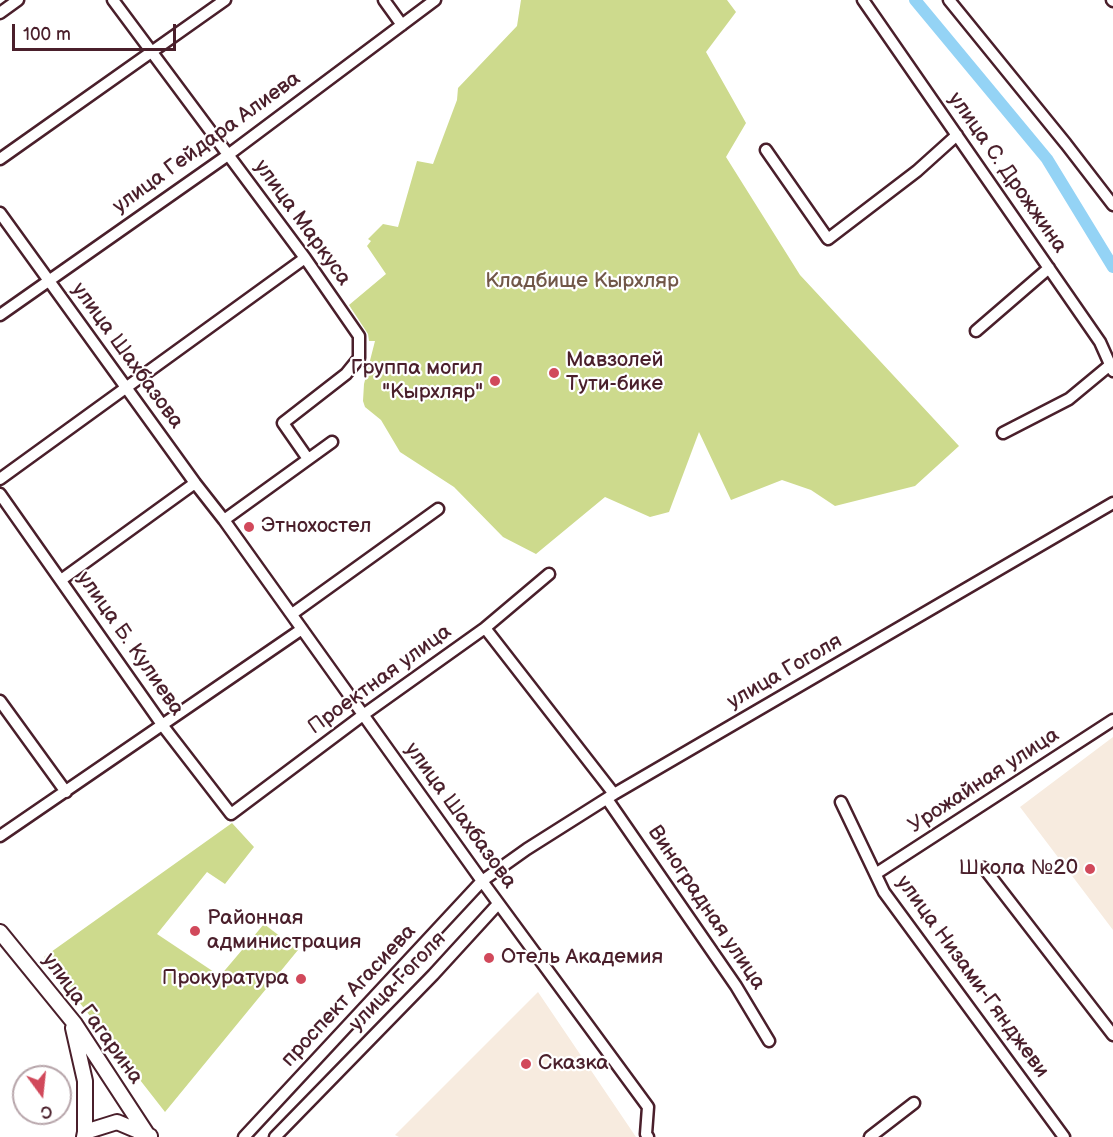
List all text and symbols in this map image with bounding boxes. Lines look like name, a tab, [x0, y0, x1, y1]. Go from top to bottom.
scale bar	[15, 12, 178, 50]
text: 100 m	[23, 24, 71, 45]
street label: улица Гейдара Алиева	[108, 66, 306, 220]
street label: улица С. Дрожжина	[942, 88, 1072, 258]
street label: улица Маркуса	[248, 155, 356, 291]
park label: Кладбище Кырхляр	[485, 269, 679, 295]
street label: улица Шахбазова	[66, 278, 188, 434]
place label: Мавзолей Тути-бике	[566, 348, 663, 398]
place label: Группа могил "Кырхляр"	[351, 356, 483, 406]
marker: Мавзолей Тути-бике	[547, 366, 561, 380]
marker: Группа могил "Кырхляр"	[488, 374, 502, 388]
place label: Этнохостел	[261, 514, 372, 540]
marker: Этнохостел	[242, 520, 256, 534]
street label: улица Б. Кулиева	[71, 567, 189, 721]
street label: Проектная улица	[303, 620, 457, 740]
street label: улица Гоголя	[723, 629, 847, 715]
street label: Урожайная улица	[904, 723, 1064, 839]
street label: улица Шахбазова	[399, 738, 521, 894]
street label: Виноградная улица	[642, 821, 770, 995]
place label: Школа №20	[959, 856, 1078, 882]
marker: Школа №20	[1083, 862, 1097, 876]
street label: улица Низами-Гянджеви	[890, 871, 1054, 1083]
place label: Районная администрация	[207, 906, 361, 956]
street label: проспект Агасиева	[276, 920, 422, 1072]
marker: Районная администрация	[188, 924, 202, 938]
street label: улица Гоголя	[344, 927, 452, 1037]
place label: Отель Академия	[501, 945, 663, 971]
street label: улица Гагарина	[36, 949, 148, 1089]
marker: Отель Академия	[482, 951, 496, 965]
place label: Прокуратура	[162, 966, 289, 992]
marker: Прокуратура	[294, 972, 308, 986]
place label: Сказка	[538, 1051, 609, 1077]
marker: Сказка	[519, 1057, 533, 1071]
north arrow	[12, 1065, 72, 1125]
text: С	[38, 1100, 54, 1122]

